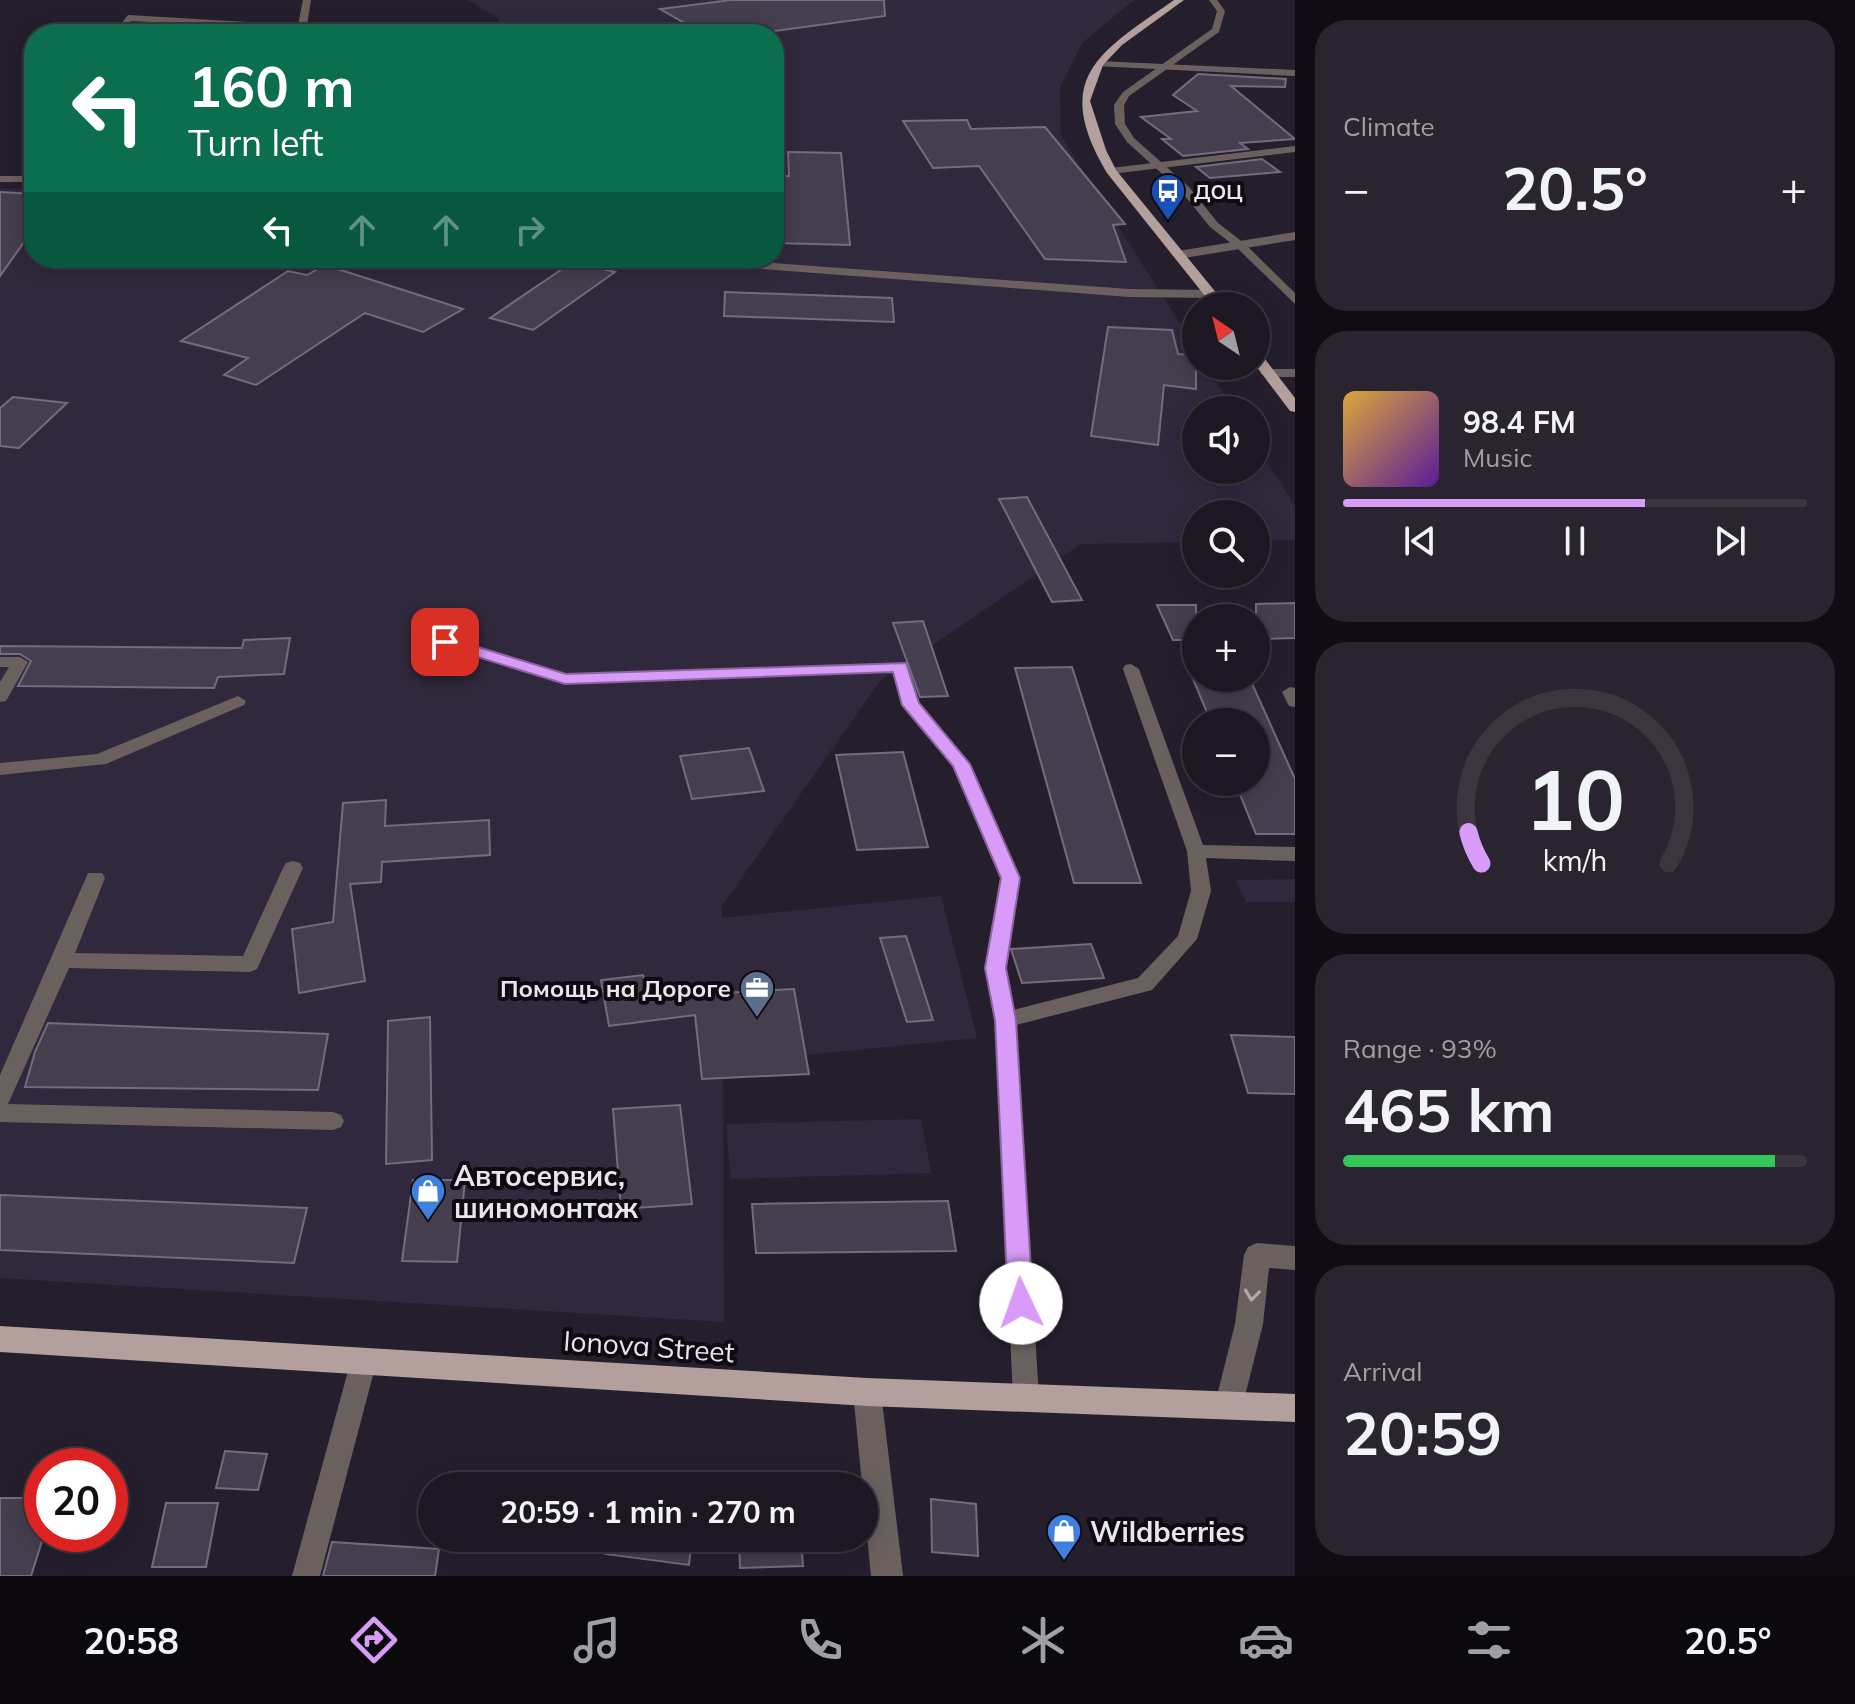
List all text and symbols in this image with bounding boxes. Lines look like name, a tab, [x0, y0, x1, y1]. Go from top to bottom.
text: 160 m	[188, 51, 355, 121]
icon: left	[56, 56, 160, 160]
text: Climate	[1343, 110, 1435, 143]
text: Turn left	[188, 120, 324, 165]
text: 20.5°	[1502, 150, 1648, 225]
text: −	[1343, 161, 1369, 216]
text: +	[1781, 161, 1807, 216]
bus stop icon: ДОЦ	[1149, 172, 1187, 222]
place label: ДОЦ	[1194, 179, 1243, 204]
icon: left	[256, 208, 300, 252]
icon: ahead	[340, 208, 384, 252]
icon: ahead	[424, 208, 468, 252]
icon: right	[508, 208, 552, 252]
north arrow	[1182, 292, 1270, 380]
map controls	[1182, 292, 1270, 796]
button: sound	[1182, 396, 1270, 484]
text: 98.4 FM	[1463, 403, 1576, 441]
text: Music	[1463, 441, 1532, 474]
button: search	[1182, 500, 1270, 588]
icon: previous	[1398, 519, 1442, 563]
icon: pause	[1553, 519, 1597, 563]
icon: next	[1708, 519, 1752, 563]
button: +	[1182, 604, 1270, 692]
pin	[411, 608, 479, 676]
icon: arrive	[423, 620, 467, 664]
button: −	[1182, 708, 1270, 796]
text: 10	[1525, 746, 1625, 851]
text: km/h	[1543, 842, 1607, 878]
office icon: Помощь на Дороге	[738, 969, 776, 1019]
place label: Помощь на Дороге	[500, 973, 731, 1003]
text: Range · 93%	[1343, 1032, 1497, 1065]
text: 465 km	[1343, 1072, 1555, 1147]
place label: Автосервис, шиномонтаж	[454, 1158, 638, 1225]
shop icon: Автосервис, шиномонтаж	[409, 1172, 447, 1222]
position arrow	[979, 1261, 1063, 1345]
one-way arrow	[1244, 1289, 1261, 1302]
street label: Ionova Street	[562, 1323, 736, 1369]
text: Arrival	[1343, 1355, 1423, 1388]
text: 20:59	[1343, 1395, 1502, 1470]
speed limit sign: 20	[24, 1448, 128, 1552]
text: 20:59 · 1 min · 270 m	[500, 1493, 796, 1531]
shop icon: Wildberries	[1045, 1512, 1083, 1562]
place label: Wildberries	[1090, 1514, 1245, 1549]
icon: directions	[346, 1612, 402, 1668]
icon: music	[569, 1612, 625, 1668]
icon: phone	[792, 1612, 848, 1668]
icon: climate	[1015, 1612, 1071, 1668]
icon: car	[1238, 1612, 1294, 1668]
icon: filters	[1461, 1612, 1517, 1668]
text: 20:58	[84, 1618, 179, 1663]
text: 20.5°	[1684, 1618, 1771, 1663]

